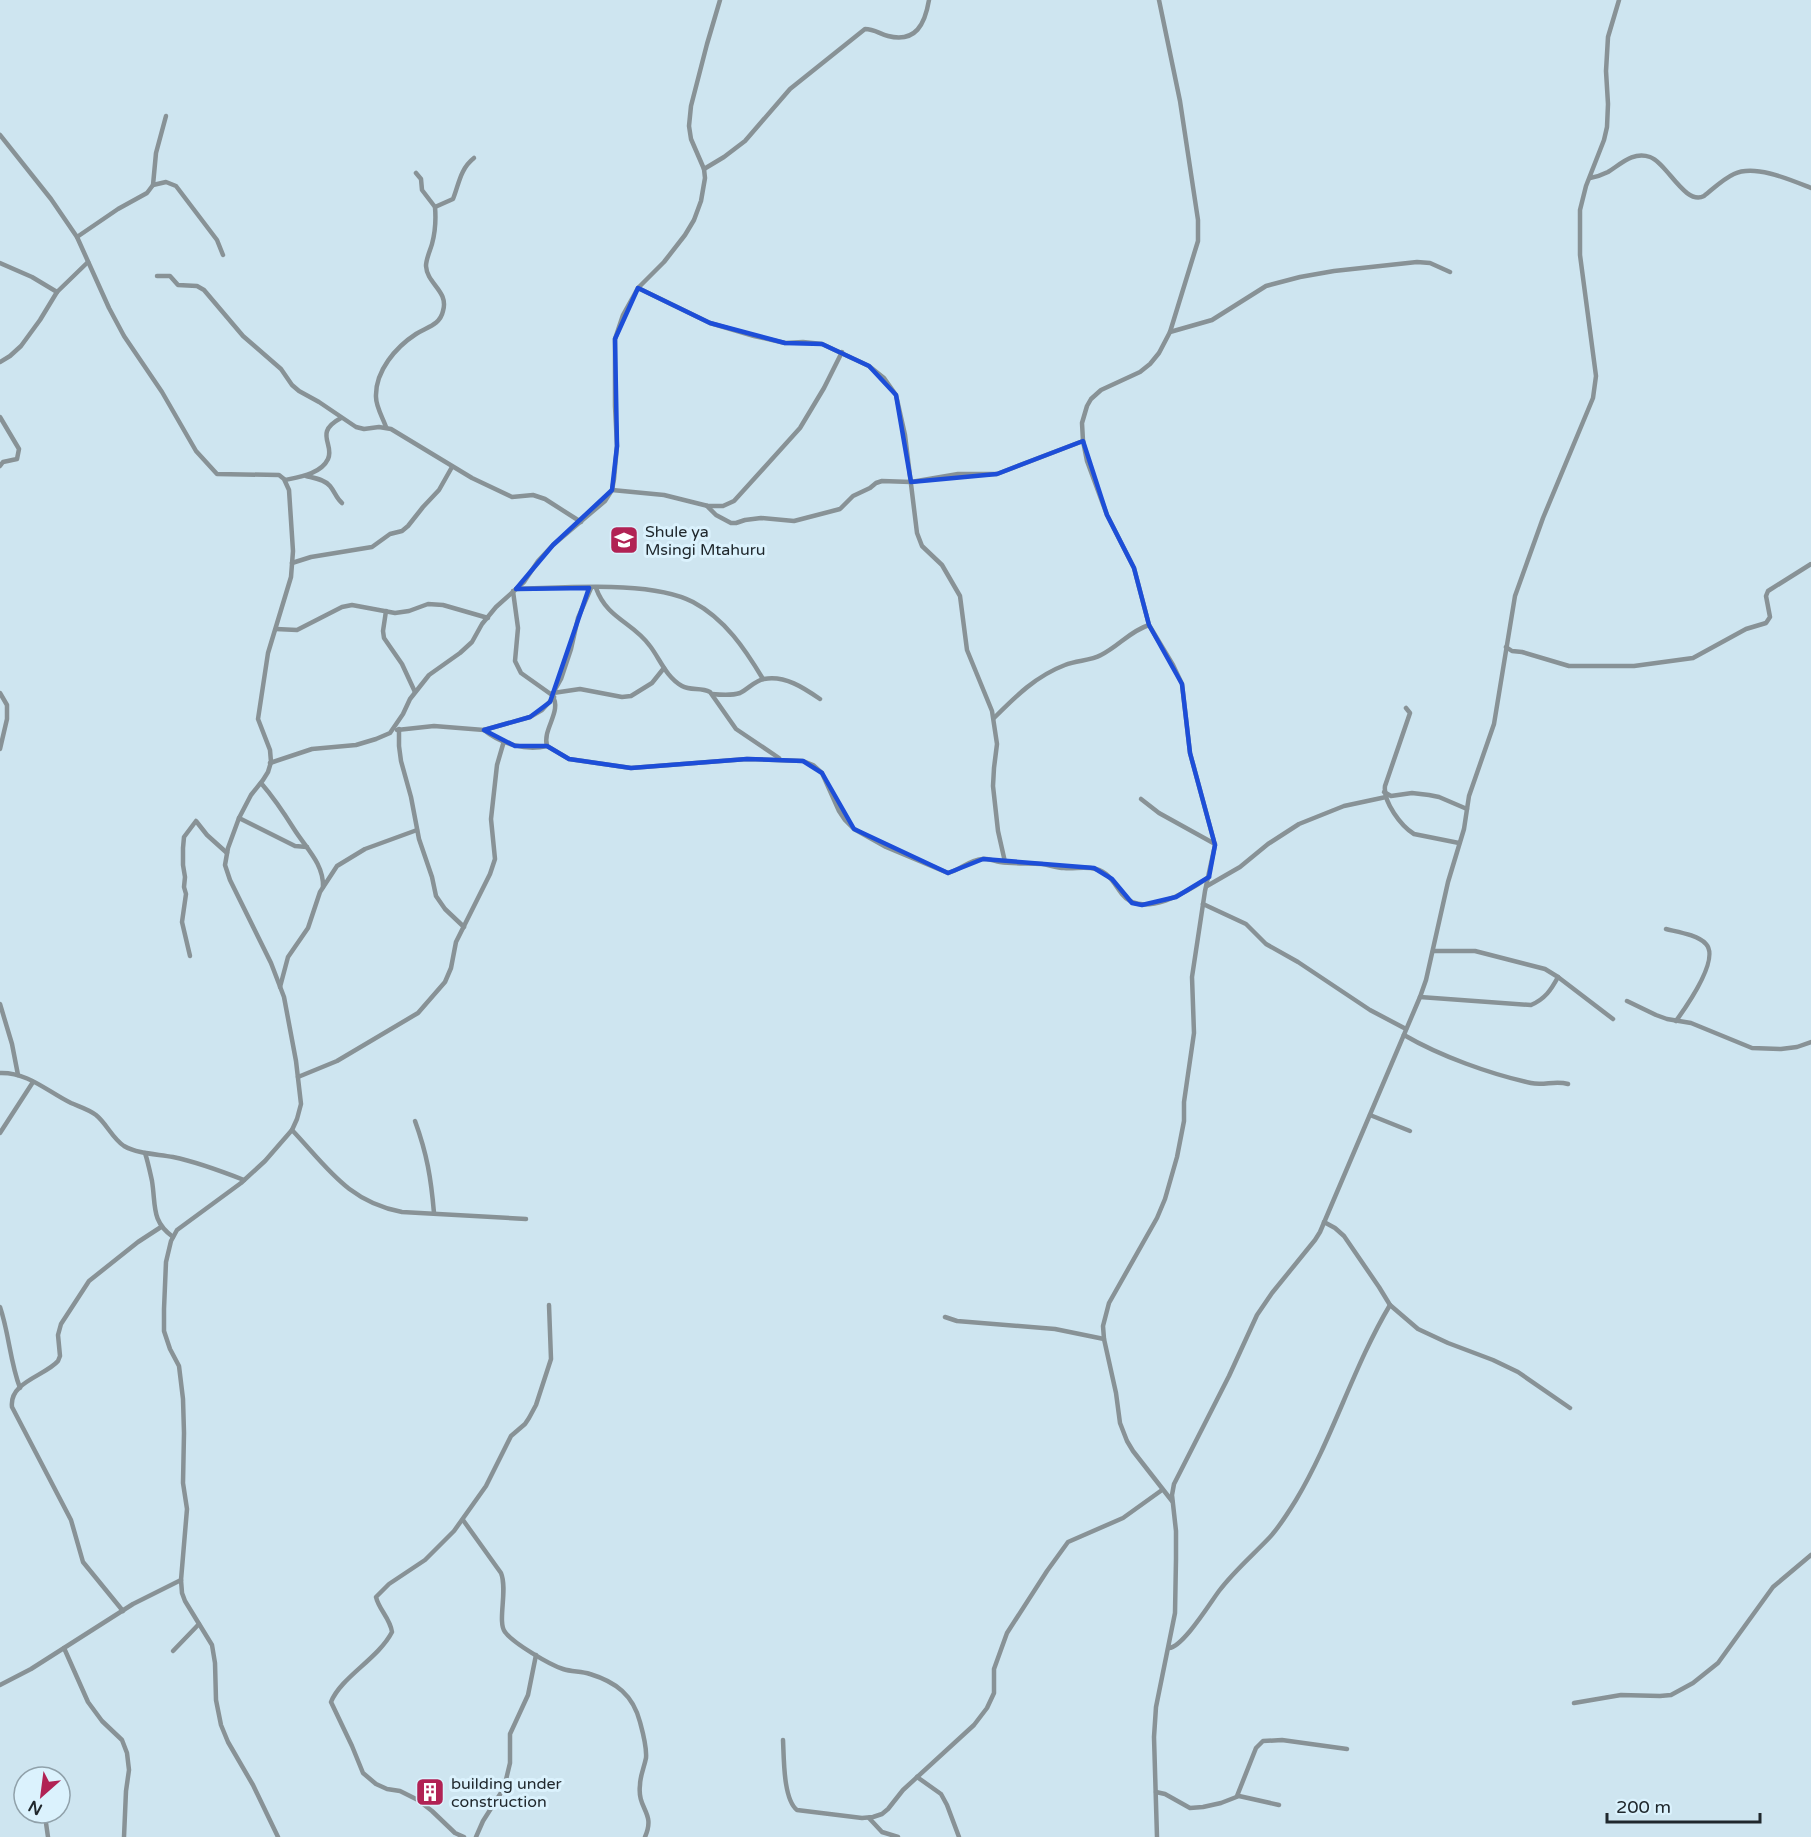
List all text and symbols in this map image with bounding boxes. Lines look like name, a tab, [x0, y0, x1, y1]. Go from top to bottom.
place label: Shule ya Msingi Mtahuru	[645, 522, 766, 560]
school or university icon: Shule ya Msingi Mtahuru	[608, 524, 640, 556]
north arrow	[12, 1765, 72, 1825]
place label: building under construction	[451, 1774, 563, 1812]
building icon: building under construction	[414, 1776, 446, 1808]
scale bar	[1607, 1786, 1760, 1824]
text: N	[25, 1796, 46, 1819]
text: 200 m	[1616, 1796, 1671, 1818]

